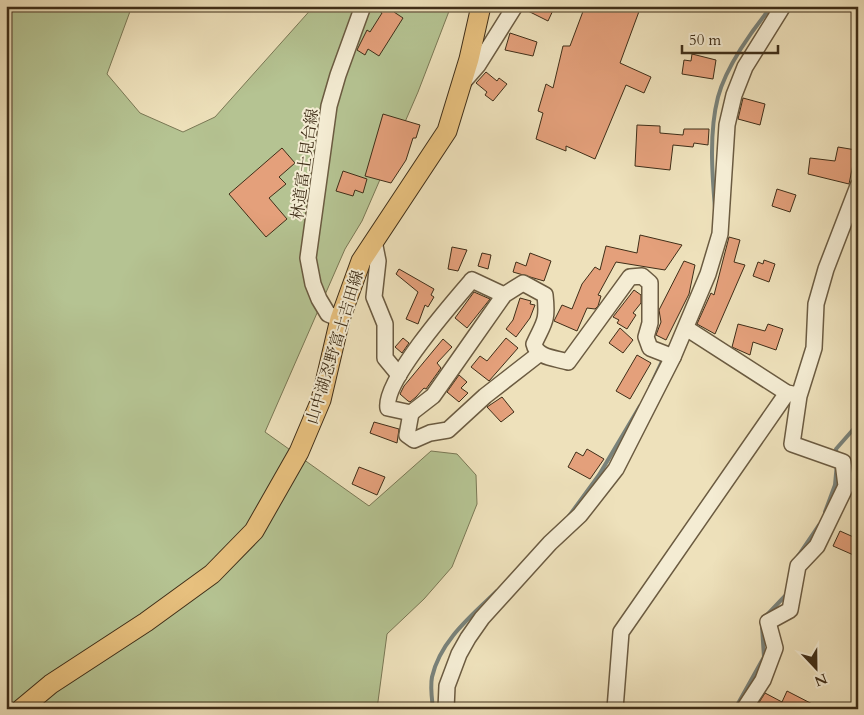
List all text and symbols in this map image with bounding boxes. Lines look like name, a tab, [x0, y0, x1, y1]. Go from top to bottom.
scale bar	[682, 22, 778, 54]
text: 50 m	[689, 30, 721, 50]
street label: 林道富士見台線	[286, 107, 324, 221]
street label: 山中湖忍野富士吉田線	[301, 268, 369, 427]
north arrow	[792, 642, 842, 692]
text: N	[811, 669, 830, 691]

